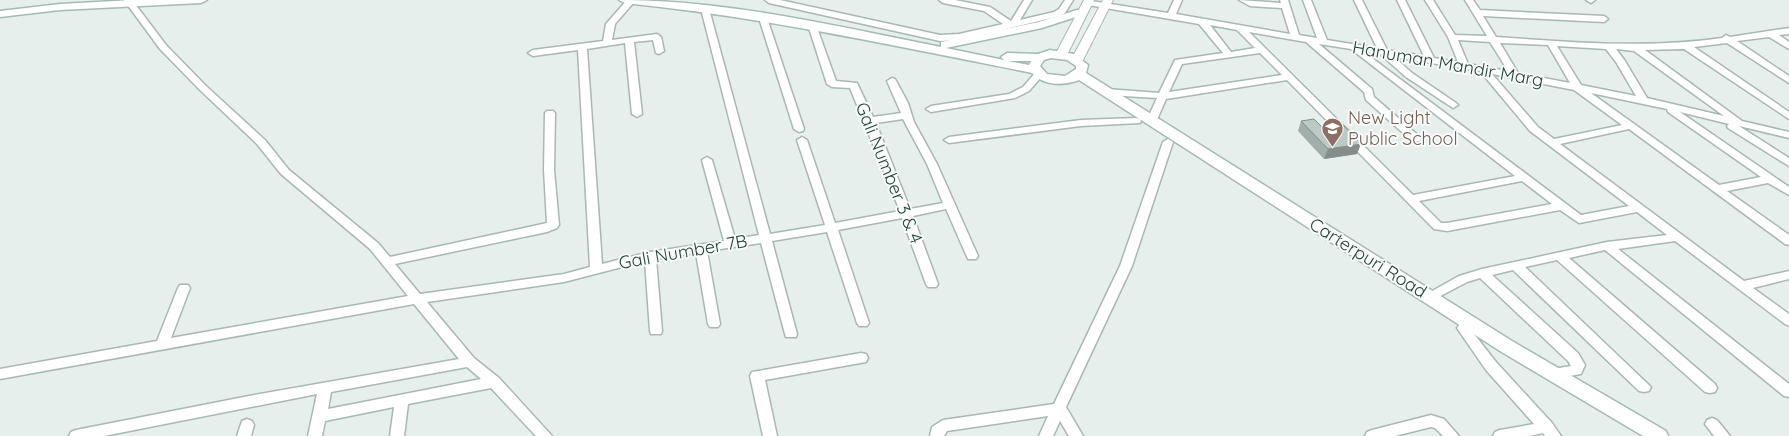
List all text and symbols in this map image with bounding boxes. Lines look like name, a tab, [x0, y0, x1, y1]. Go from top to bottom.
street label: Hanuman Mandir Marg	[1351, 35, 1545, 92]
street label: Gali Number 3 & 4	[851, 99, 928, 247]
place label: New Light Public School	[1348, 106, 1458, 150]
school or university icon: New Light Public School	[1320, 116, 1344, 147]
street label: Carterpuri Road	[1305, 212, 1431, 303]
street label: Gali Number 7B	[617, 229, 749, 274]

